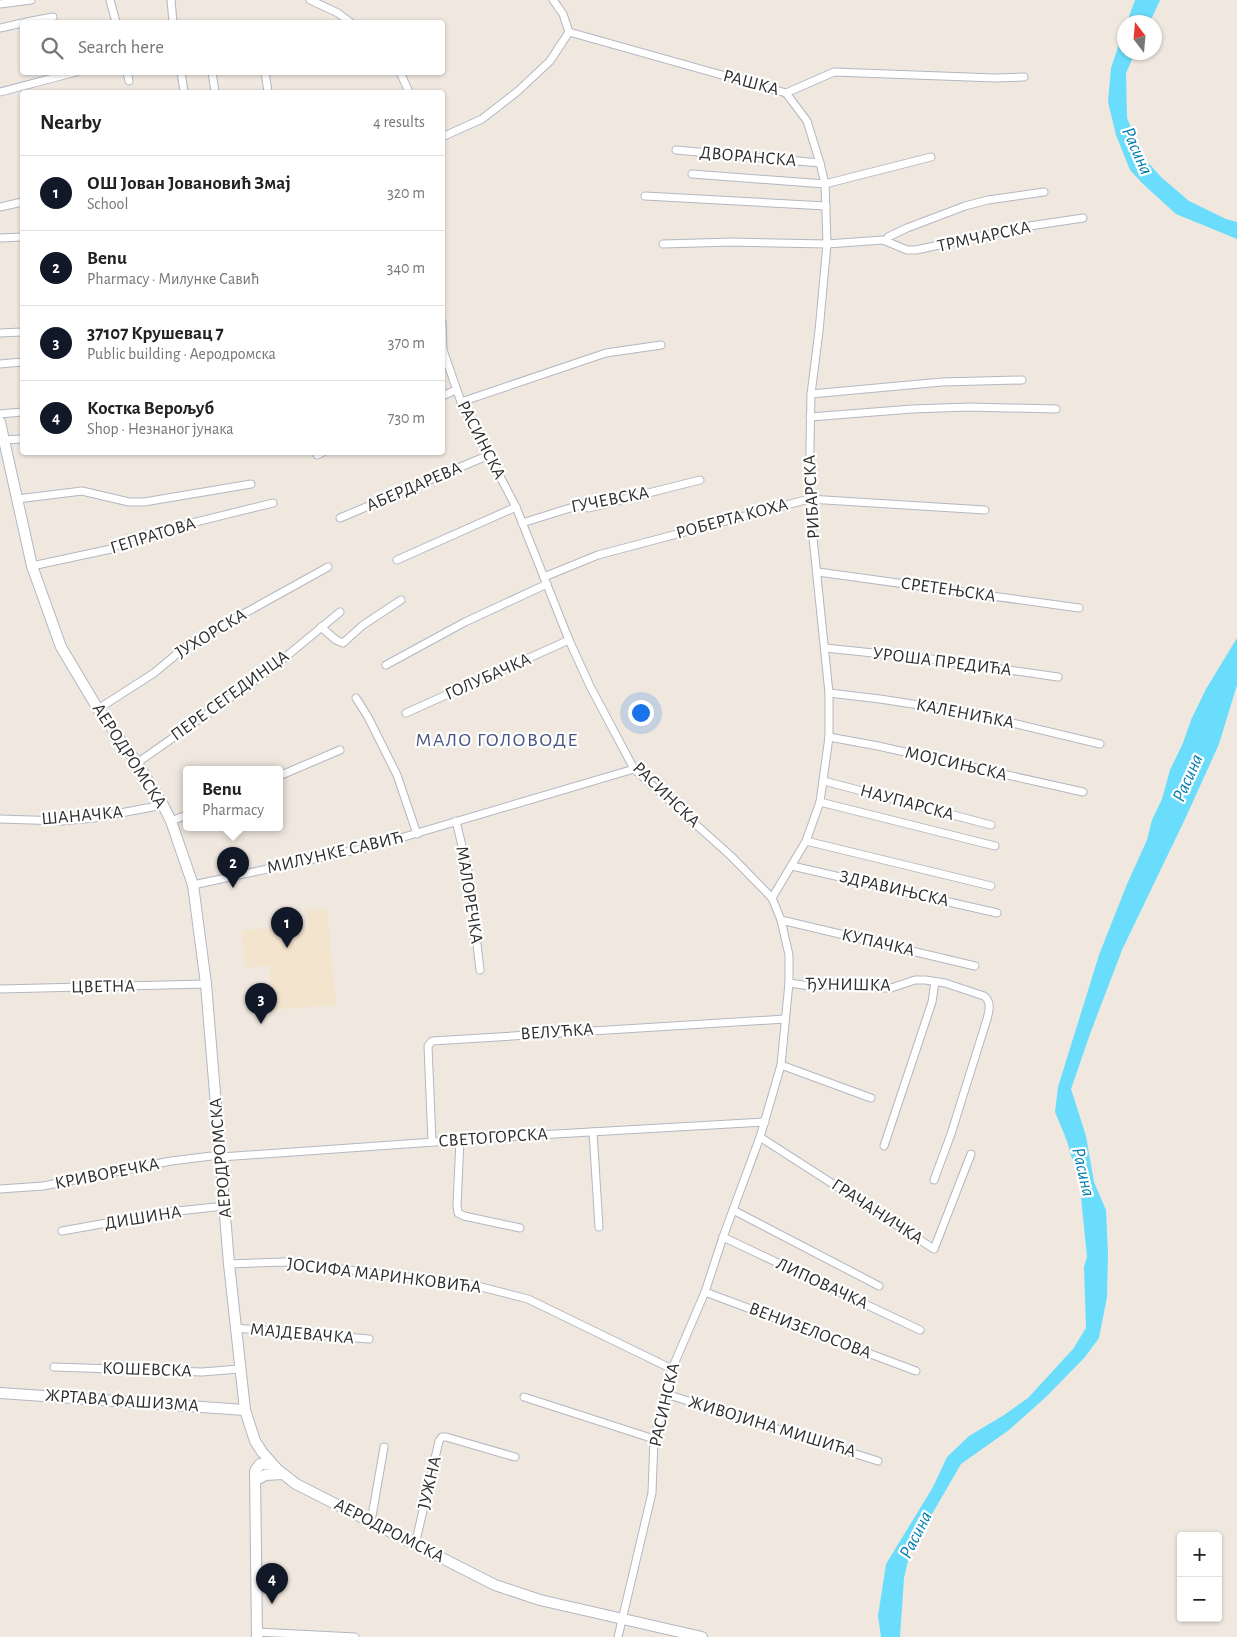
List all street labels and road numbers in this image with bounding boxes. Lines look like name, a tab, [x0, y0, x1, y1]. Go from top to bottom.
street label: РАШКА	[721, 67, 781, 99]
street label: ДВОРАНСКА	[699, 144, 797, 170]
street label: ТРМЧАРСКА	[936, 218, 1033, 256]
street label: РАСИНСКА	[454, 398, 509, 483]
street label: РИБАРСКА	[801, 454, 823, 539]
street label: АБЕРДАРЕВА	[364, 459, 465, 515]
street label: ГУЧЕВСКА	[570, 484, 651, 516]
street label: РОБЕРТА КОХА	[674, 495, 790, 543]
street label: ГЕПРАТОВА	[108, 514, 198, 558]
street label: СРЕТЕЊСКА	[899, 574, 997, 606]
street label: ЈУХОРСКА	[172, 606, 250, 662]
street label: УРОША ПРЕДИЋА	[872, 645, 1013, 680]
street label: ПЕРЕ СЕГЕДИНЦА	[168, 647, 293, 745]
street label: ГОЛУБАЧКА	[442, 650, 534, 704]
street label: КАЛЕНИЋКА	[915, 696, 1016, 732]
street label: АЕРОДРОМСКА	[89, 700, 170, 812]
street label: МОЈСИЊСКА	[903, 744, 1009, 785]
street label: РАСИНСКА	[629, 759, 703, 831]
street label: НАУПАРСКА	[858, 782, 956, 824]
street label: ШАНАЧКА	[40, 803, 124, 829]
street label: МИЛУНКЕ САВИЋ	[265, 829, 405, 877]
street label: МАЛОРЕЧКА	[452, 845, 486, 946]
street label: ЗДРАВИЊСКА	[838, 868, 951, 910]
street label: КУПАЧКА	[840, 926, 917, 960]
street label: ЂУНИШКА	[805, 975, 891, 995]
street label: ЦВЕТНА	[71, 977, 136, 997]
street label: ВЕЛУЋКА	[520, 1020, 595, 1044]
street label: АЕРОДРОМСКА	[207, 1097, 235, 1219]
street label: СВЕТОГОРСКА	[438, 1125, 549, 1151]
street label: КРИВОРЕЧКА	[53, 1155, 161, 1193]
street label: ГРАЧАНИЧКА	[828, 1176, 926, 1248]
street label: ДИШИНА	[103, 1203, 183, 1233]
street label: ЈОСИФА МАРИНКОВИЋА	[286, 1255, 483, 1297]
street label: ЛИПОВАЧКА	[773, 1255, 871, 1313]
street label: ВЕНИЗЕЛОСОВА	[746, 1299, 874, 1363]
street label: МАЈДЕВАЧКА	[249, 1320, 355, 1348]
street label: КОШЕВСКА	[102, 1359, 193, 1381]
street label: РАСИНСКА	[647, 1361, 683, 1449]
street label: ЖРТАВА ФАШИЗМА	[44, 1387, 200, 1415]
street label: ЖИВОЈИНА МИШИЋА	[686, 1393, 858, 1461]
street label: ЈУЖНА	[415, 1454, 445, 1511]
street label: АЕРОДРОМСКА	[331, 1496, 447, 1567]

